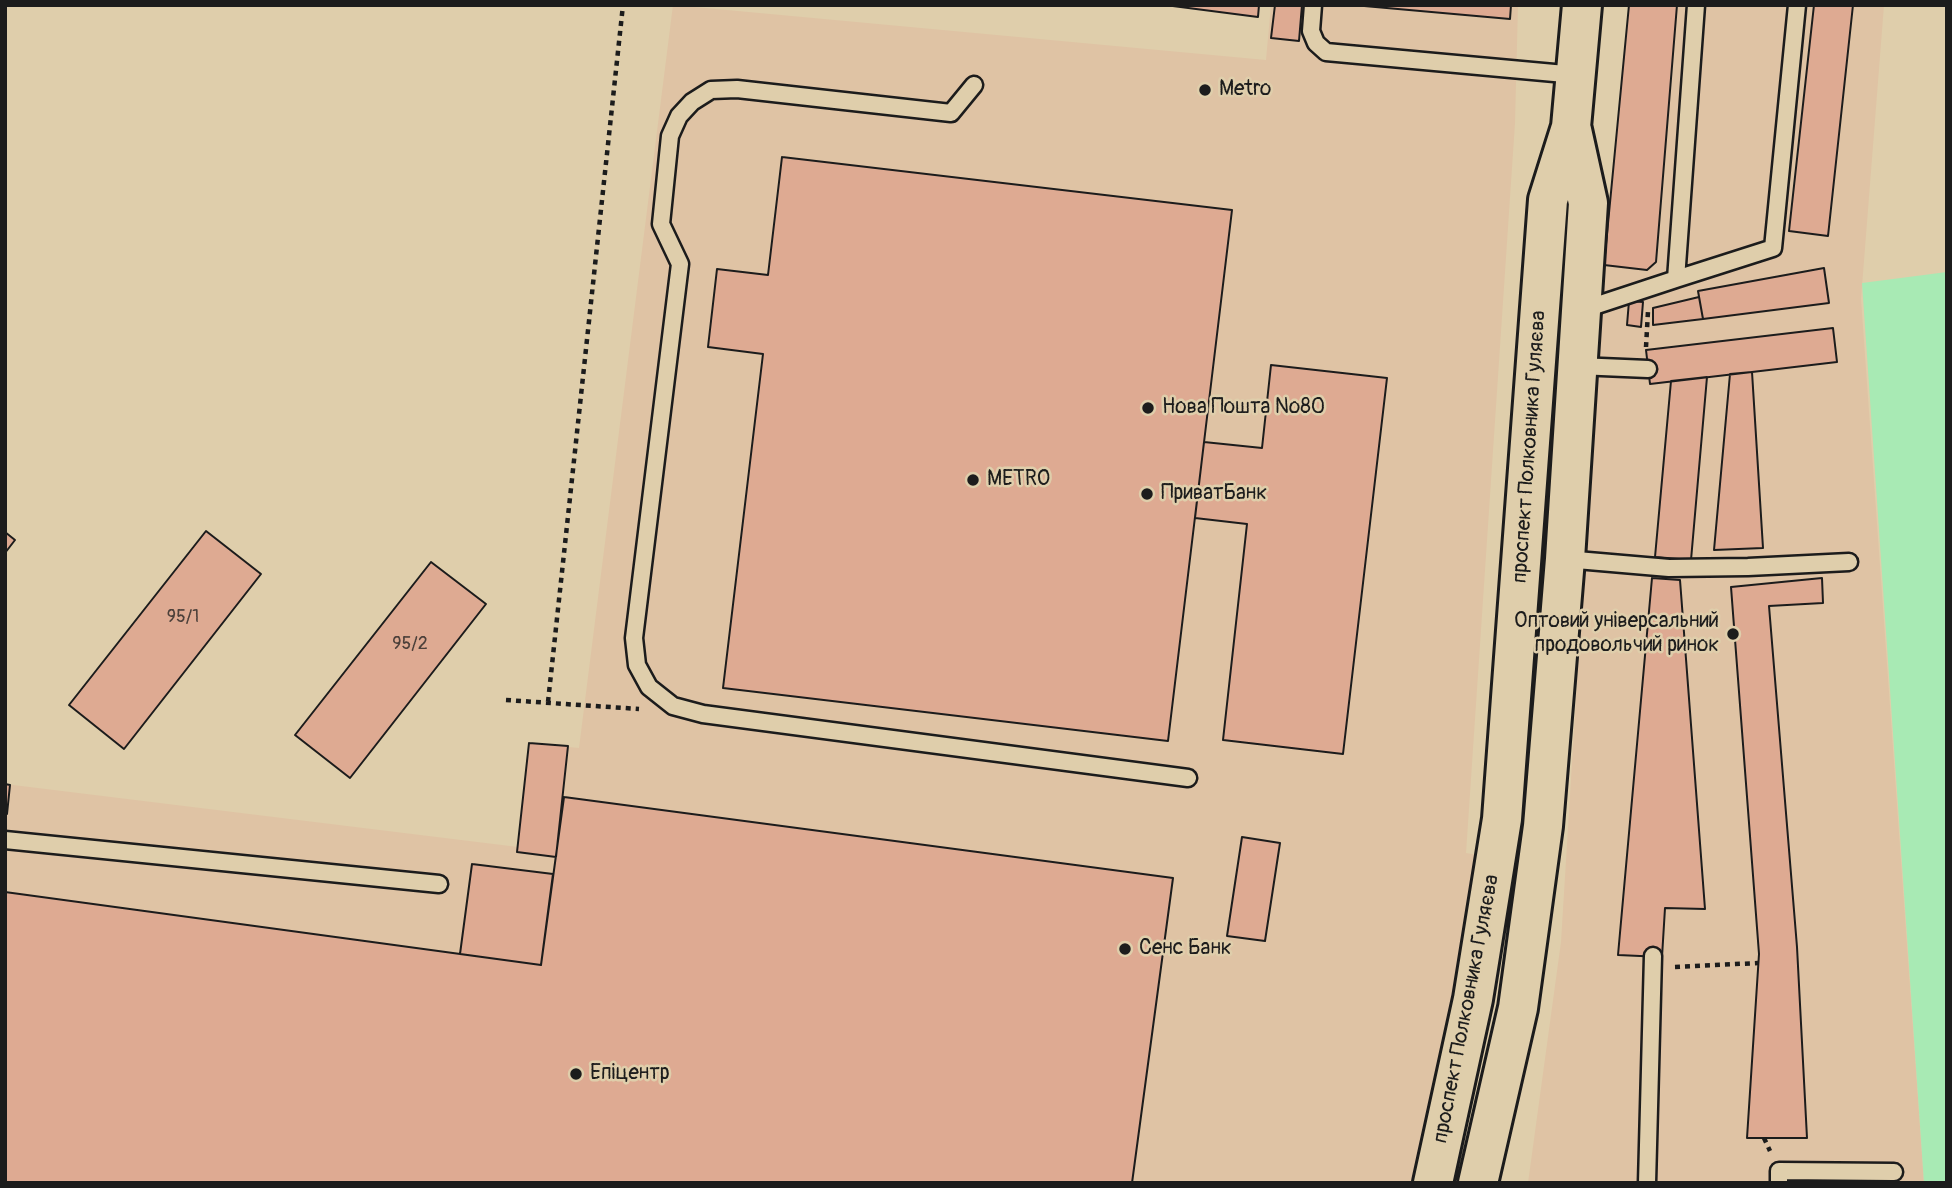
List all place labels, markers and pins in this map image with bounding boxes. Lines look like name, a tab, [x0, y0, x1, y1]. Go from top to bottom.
place label: Metro	[1219, 77, 1271, 103]
marker: Metro	[1197, 82, 1213, 98]
place label: Нова Пошта №80	[1162, 395, 1325, 421]
marker: Нова Пошта №80	[1140, 400, 1156, 416]
place label: METRO	[987, 467, 1050, 493]
marker: METRO	[965, 472, 981, 488]
place label: ПриватБанк	[1161, 481, 1267, 507]
marker: ПриватБанк	[1139, 486, 1155, 502]
place label: Оптовий універсальний продовольчий ринок	[1514, 609, 1719, 659]
marker: Оптовий універсальний продовольчий ринок	[1725, 626, 1741, 642]
place label: Сенс Банк	[1139, 936, 1232, 962]
marker: Сенс Банк	[1117, 941, 1133, 957]
place label: Епіцентр	[590, 1061, 670, 1087]
marker: Епіцентр	[568, 1066, 584, 1082]

